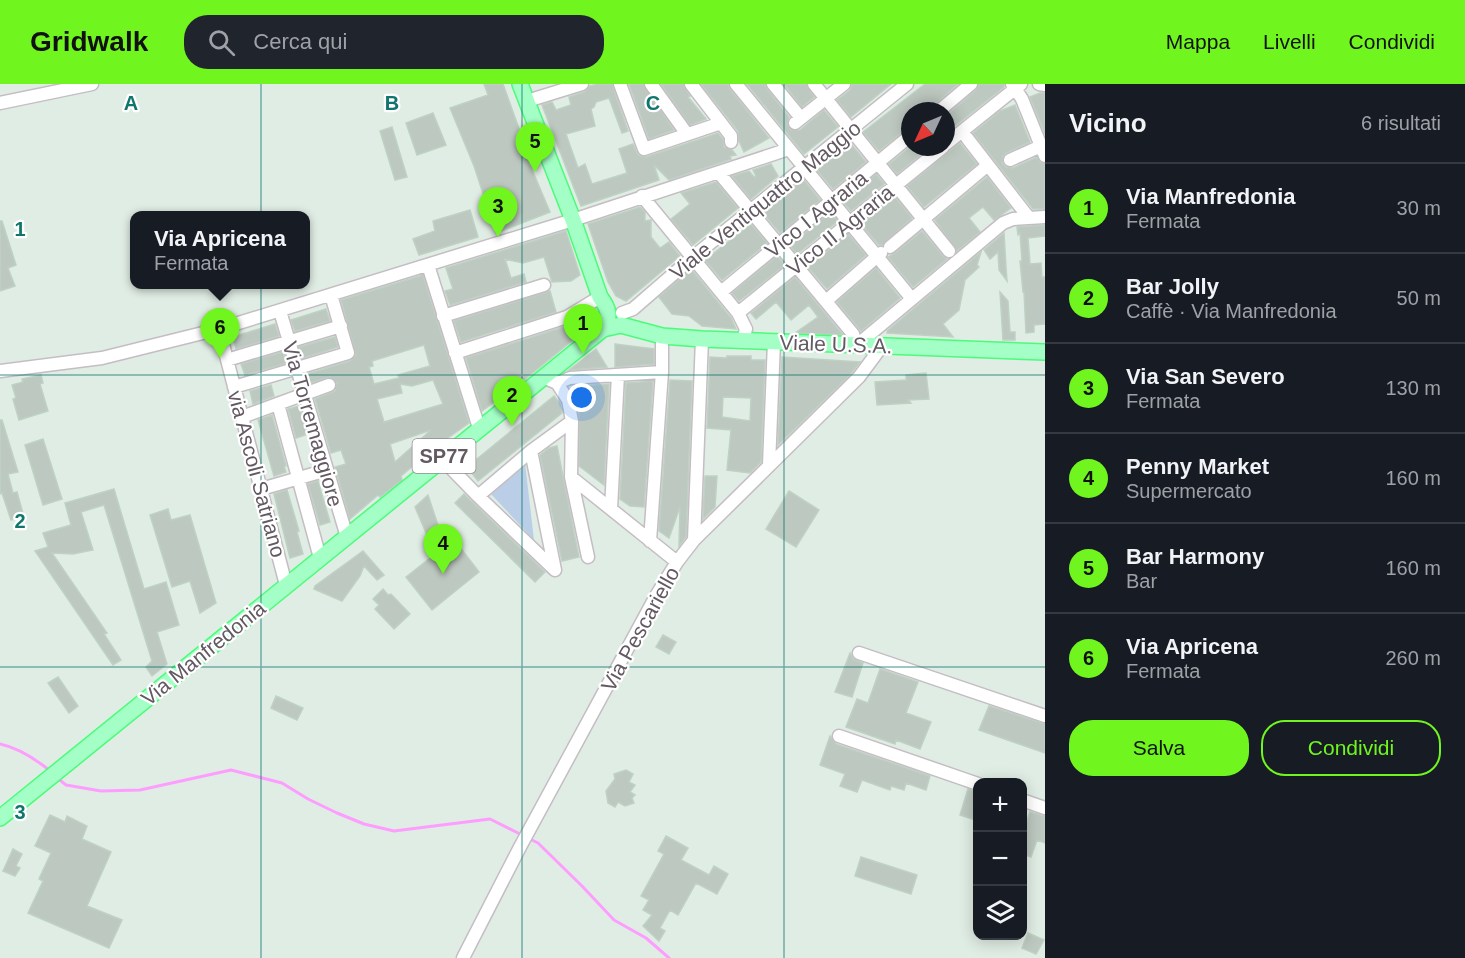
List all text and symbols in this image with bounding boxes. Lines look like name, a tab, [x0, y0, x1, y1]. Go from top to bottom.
search box	[184, 15, 604, 69]
text: Gridwalk	[30, 26, 148, 57]
icon: search	[205, 26, 238, 59]
text: Cerca qui	[253, 29, 347, 54]
text: Mappa	[1166, 30, 1230, 53]
text: Livelli	[1263, 30, 1316, 53]
text: Condividi	[1349, 30, 1435, 53]
text: A	[124, 92, 138, 114]
text: B	[385, 92, 399, 114]
text: C	[646, 92, 660, 114]
north arrow	[901, 102, 955, 156]
text: Vicino	[1069, 108, 1147, 138]
text: 6 risultati	[1361, 112, 1441, 134]
street label: Viale Ventiquattro Maggio	[665, 116, 865, 284]
pin: 5	[516, 122, 554, 172]
street label: Vico I Agraria	[760, 166, 872, 262]
street label: Vico II Agraria	[782, 180, 898, 280]
text: Via Manfredonia	[1126, 184, 1296, 209]
pin: 3	[478, 188, 518, 237]
text: 1	[1083, 197, 1094, 219]
text: 30 m	[1397, 197, 1441, 219]
text: Fermata	[1126, 210, 1200, 232]
popup	[130, 211, 310, 289]
text: 1	[14, 218, 26, 240]
text: Via Apricena	[154, 226, 286, 251]
text: Fermata	[154, 252, 228, 274]
text: Bar Jolly	[1126, 274, 1219, 299]
text: 2	[1083, 287, 1094, 309]
text: 50 m	[1397, 287, 1441, 309]
text: Caffè · Via Manfredonia	[1126, 300, 1337, 322]
pin: 1	[564, 304, 602, 354]
pin: 6	[200, 308, 240, 358]
street label: Viale U.S.A.	[779, 331, 893, 357]
street label: Via Torremaggiore	[278, 339, 348, 509]
text: Via San Severo	[1126, 364, 1285, 389]
pin: 2	[492, 376, 532, 426]
text: 3	[1083, 377, 1094, 399]
text: 130 m	[1385, 377, 1441, 399]
your location	[567, 383, 596, 412]
street label: via Ascoli Satriano	[224, 388, 290, 560]
text: Fermata	[1126, 390, 1200, 412]
road number: SP77	[412, 439, 476, 473]
text: Penny Market	[1126, 454, 1269, 479]
text: 4	[1083, 467, 1094, 489]
text: 160 m	[1385, 467, 1441, 489]
text: Supermercato	[1126, 480, 1252, 502]
text: 2	[14, 510, 26, 532]
pin: 4	[424, 524, 462, 574]
text: Bar Harmony	[1126, 544, 1264, 569]
text: 5	[1083, 557, 1094, 579]
text: 160 m	[1385, 557, 1441, 579]
street label: Via Pescariello	[596, 563, 684, 695]
text: Bar	[1126, 570, 1157, 592]
street label: Via Manfredonia	[136, 596, 270, 710]
text: Via Apricena	[1126, 634, 1258, 659]
text: 6	[1083, 647, 1094, 669]
text: 260 m	[1385, 647, 1441, 669]
text: Fermata	[1126, 660, 1200, 682]
button: Salva	[1069, 720, 1249, 776]
button: Condividi	[1261, 720, 1441, 776]
map controls	[973, 778, 1027, 940]
button: +	[973, 778, 1027, 832]
text: 3	[14, 801, 26, 823]
button: −	[973, 832, 1027, 886]
button: layers	[973, 886, 1027, 940]

